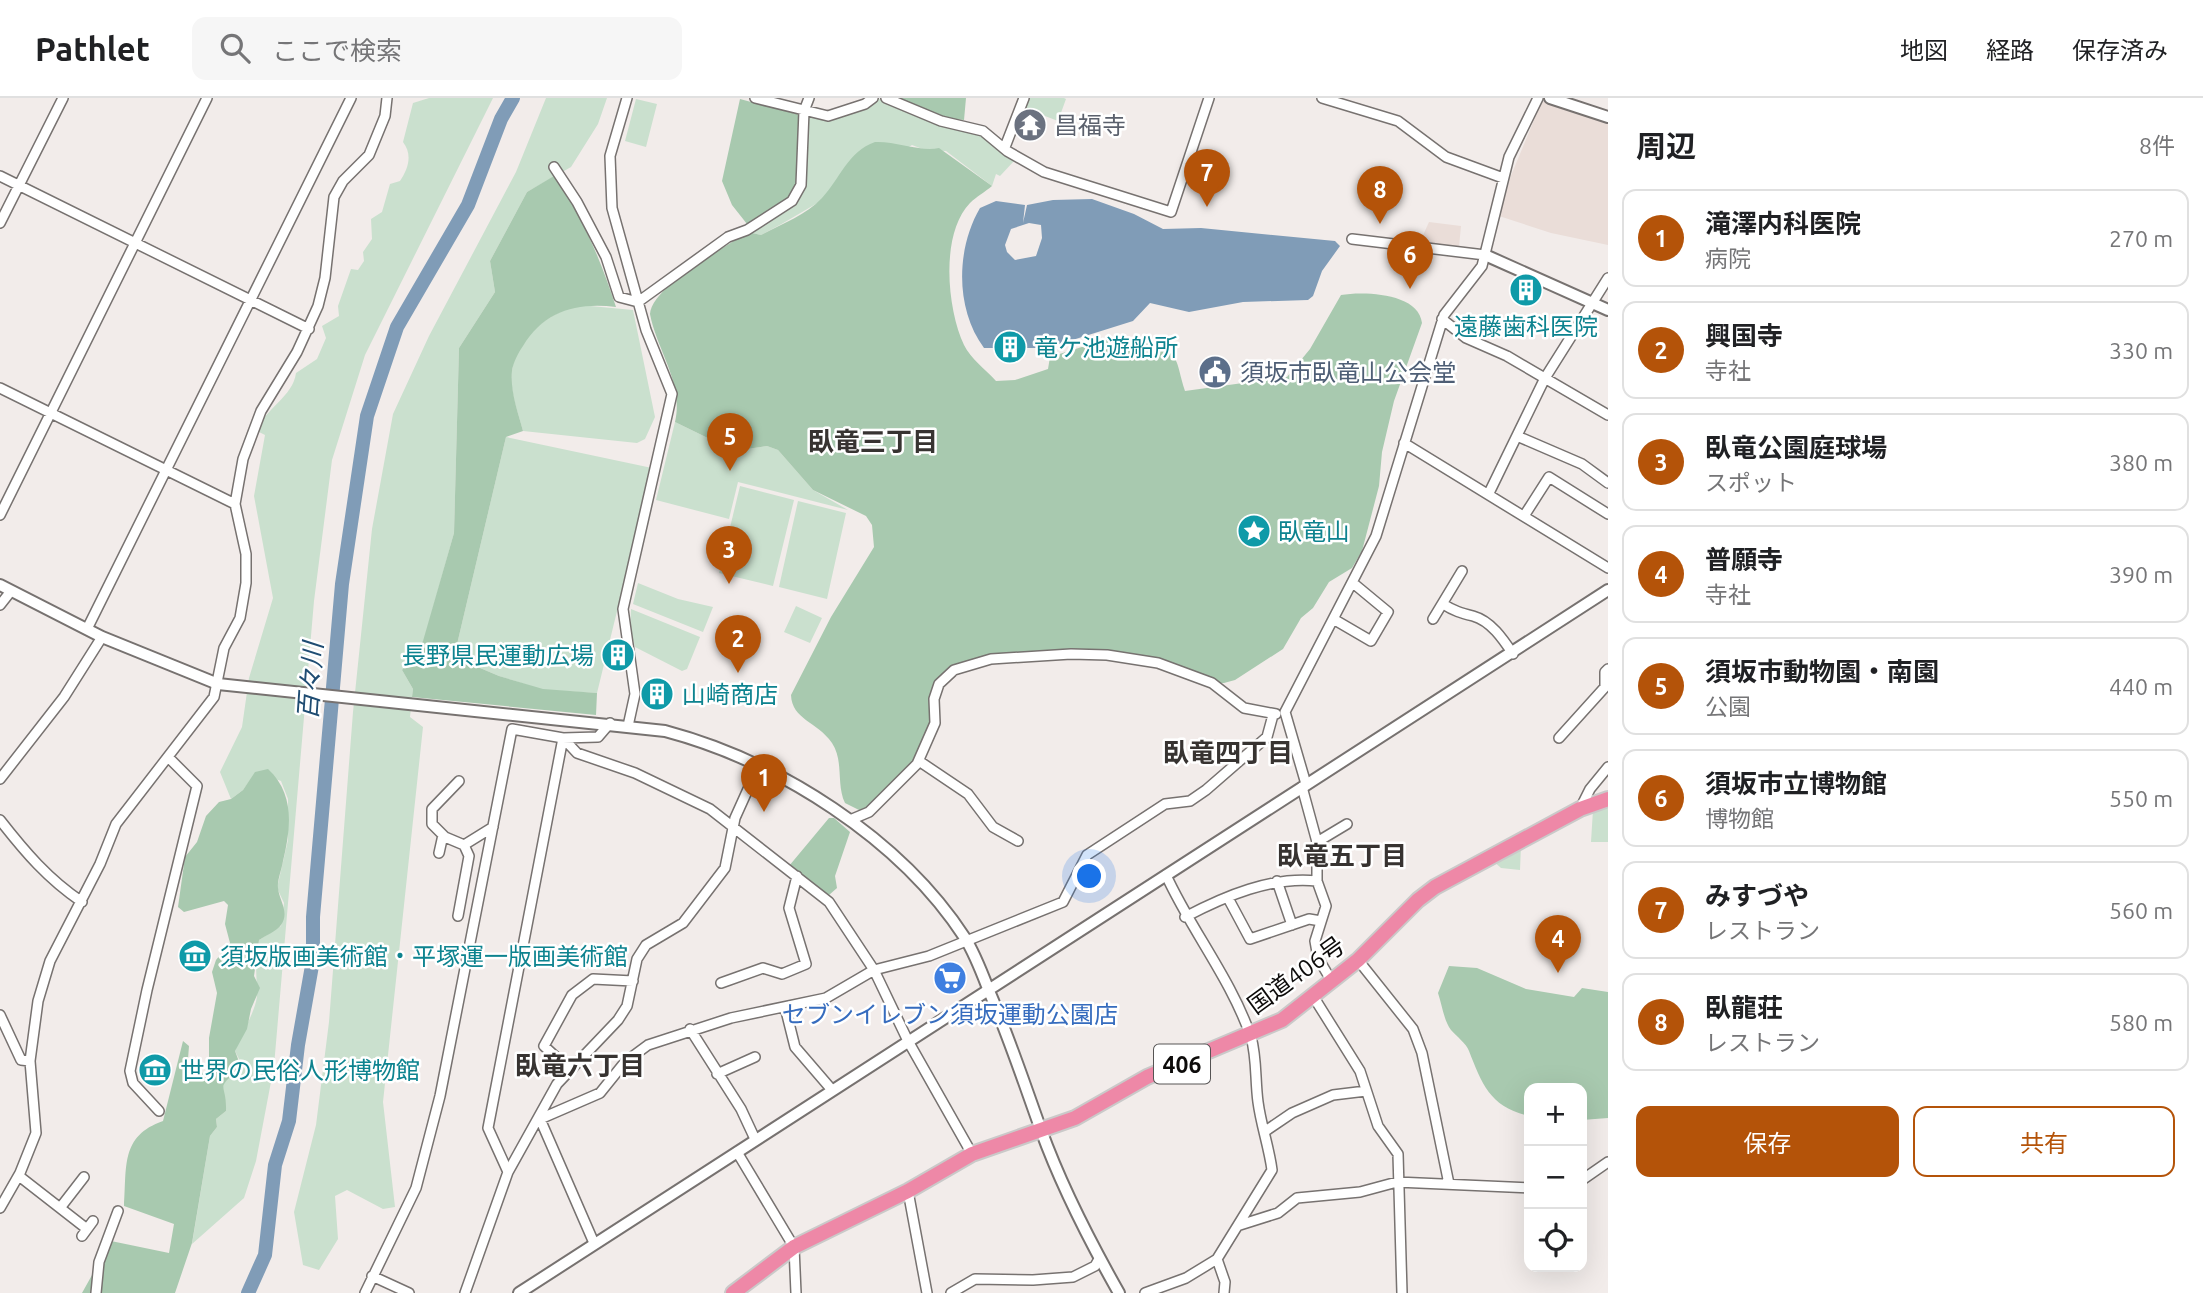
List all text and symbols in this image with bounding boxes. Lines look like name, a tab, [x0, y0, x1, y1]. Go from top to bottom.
search box	[192, 17, 682, 80]
icon: search	[216, 29, 254, 67]
text: Pathlet	[35, 30, 150, 67]
text: ここで検索	[272, 36, 402, 65]
text: 地図	[1900, 37, 1948, 64]
text: 経路	[1986, 37, 2034, 64]
text: 保存済み	[2072, 37, 2168, 64]
temple icon: 昌福寺	[1011, 106, 1049, 144]
place label: 昌福寺	[1054, 112, 1126, 139]
text: 周辺	[1636, 129, 1696, 163]
text: 8件	[2139, 133, 2175, 158]
pin: 7	[1184, 149, 1230, 207]
pin: 8	[1357, 166, 1403, 224]
text: 滝澤内科医院	[1705, 209, 1861, 238]
text: 1	[1655, 226, 1667, 251]
text: 270 m	[2109, 226, 2173, 251]
pin: 6	[1387, 231, 1433, 289]
text: 病院	[1705, 246, 1751, 271]
building icon: 遠藤歯科医院	[1507, 271, 1545, 309]
place label: 遠藤歯科医院	[1454, 313, 1598, 340]
text: 興国寺	[1705, 321, 1783, 350]
building icon: 竜ケ池遊船所	[991, 328, 1029, 366]
place label: 竜ケ池遊船所	[1034, 334, 1178, 361]
text: 2	[1655, 338, 1667, 363]
text: 330 m	[2109, 338, 2173, 363]
public building icon: 須坂市臥竜山公会堂	[1196, 353, 1234, 391]
text: 寺社	[1705, 358, 1751, 383]
place label: 須坂市臥竜山公会堂	[1240, 359, 1456, 386]
pin: 5	[707, 413, 753, 471]
district label: 臥竜三丁目	[808, 427, 938, 456]
text: 臥竜公園庭球場	[1705, 433, 1887, 462]
text: 3	[1655, 450, 1667, 475]
text: 380 m	[2109, 450, 2173, 475]
text: スポット	[1705, 470, 1797, 495]
place icon: 臥竜山	[1235, 512, 1273, 550]
place label: 臥竜山	[1278, 518, 1350, 545]
pin: 3	[706, 526, 752, 584]
text: 普願寺	[1705, 545, 1783, 574]
text: 4	[1655, 562, 1667, 587]
text: 390 m	[2109, 562, 2173, 587]
text: 寺社	[1705, 582, 1751, 607]
pin: 2	[715, 615, 761, 673]
building icon: 長野県民運動広場	[599, 636, 637, 674]
water label: 百々川	[293, 638, 327, 721]
place label: 長野県民運動広場	[402, 642, 594, 669]
text: 須坂市動物園・南園	[1705, 657, 1939, 686]
text: 5	[1655, 674, 1667, 699]
text: 440 m	[2109, 674, 2173, 699]
building icon: 山崎商店	[638, 675, 676, 713]
place label: 山崎商店	[682, 681, 778, 708]
text: 公園	[1705, 694, 1751, 719]
district label: 臥竜四丁目	[1163, 738, 1293, 767]
pin: 1	[741, 754, 787, 812]
text: 須坂市立博物館	[1705, 769, 1887, 798]
text: 6	[1655, 786, 1667, 811]
text: 550 m	[2109, 786, 2173, 811]
text: 博物館	[1705, 806, 1774, 831]
district label: 臥竜五丁目	[1277, 841, 1407, 870]
your location	[1072, 859, 1106, 893]
text: みすづや	[1705, 881, 1809, 910]
text: 7	[1655, 898, 1667, 923]
text: 560 m	[2109, 898, 2173, 923]
pin: 4	[1535, 915, 1581, 973]
text: レストラン	[1705, 918, 1820, 943]
street label: 国道406号	[1243, 931, 1349, 1019]
museum icon: 須坂版画美術館・平塚運一版画美術館	[176, 937, 214, 975]
place label: 須坂版画美術館・平塚運一版画美術館	[220, 943, 628, 970]
supermarket icon: セブンイレブン須坂運動公園店	[931, 959, 969, 997]
text: 臥龍荘	[1705, 993, 1783, 1022]
place label: セブンイレブン須坂運動公園店	[782, 1001, 1118, 1028]
text: 8	[1655, 1010, 1667, 1035]
text: 580 m	[2109, 1010, 2173, 1035]
text: レストラン	[1705, 1030, 1820, 1055]
road number: 406	[1154, 1044, 1210, 1084]
museum icon: 世界の民俗人形博物館	[136, 1051, 174, 1089]
district label: 臥竜六丁目	[515, 1051, 645, 1080]
place label: 世界の民俗人形博物館	[180, 1057, 420, 1084]
map controls	[1524, 1083, 1587, 1272]
button: +	[1524, 1083, 1587, 1146]
button: 保存	[1636, 1106, 1899, 1177]
button: 共有	[1913, 1106, 2175, 1177]
button: −	[1524, 1146, 1587, 1209]
button: locate	[1524, 1209, 1587, 1272]

